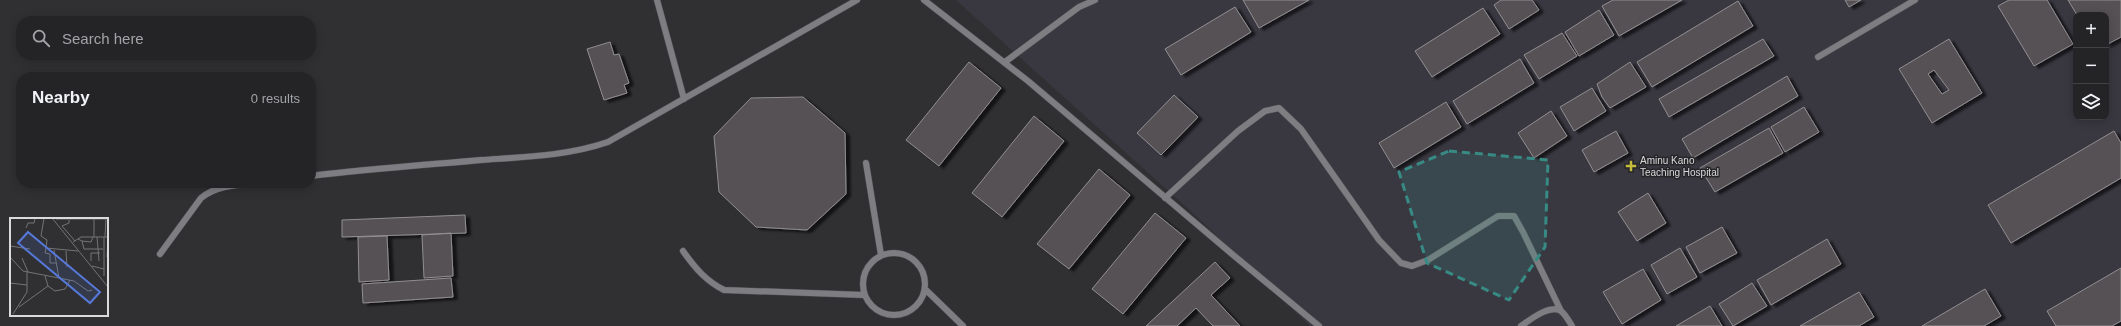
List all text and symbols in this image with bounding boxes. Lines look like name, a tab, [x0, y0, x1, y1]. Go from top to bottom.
map controls	[2073, 12, 2109, 120]
button: +	[2073, 12, 2109, 48]
search box	[16, 16, 316, 60]
icon: search	[30, 27, 52, 49]
text: Search here	[62, 30, 144, 47]
button: −	[2073, 48, 2109, 84]
button: layers	[2073, 84, 2109, 120]
text: Nearby	[32, 88, 90, 107]
text: 0 results	[251, 91, 300, 106]
place label: Aminu Kano Teaching Hospital	[1640, 155, 1719, 178]
marker: Aminu Kano Teaching Hospital	[1625, 160, 1637, 172]
inset map	[10, 218, 108, 316]

